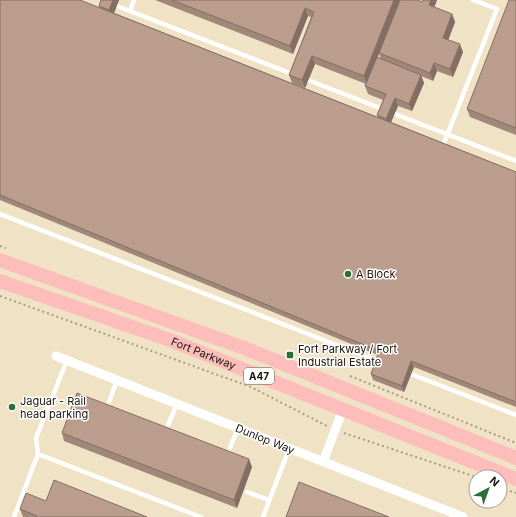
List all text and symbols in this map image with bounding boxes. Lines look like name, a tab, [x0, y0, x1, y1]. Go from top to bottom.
place label: A Block	[356, 267, 395, 281]
marker: A Block	[343, 269, 353, 279]
street label: Fort Parkway	[169, 334, 238, 373]
place label: Fort Parkway / Fort Industrial Estate	[298, 342, 398, 369]
marker: Fort Parkway / Fort Industrial Estate	[285, 350, 295, 360]
road number: A47	[244, 368, 274, 384]
place label: Jaguar - Rail head parking	[20, 394, 88, 421]
marker: Jaguar - Rail head parking	[7, 402, 17, 412]
street label: Dunlop Way	[233, 421, 297, 457]
north arrow	[468, 469, 508, 509]
text: N	[487, 473, 502, 489]

